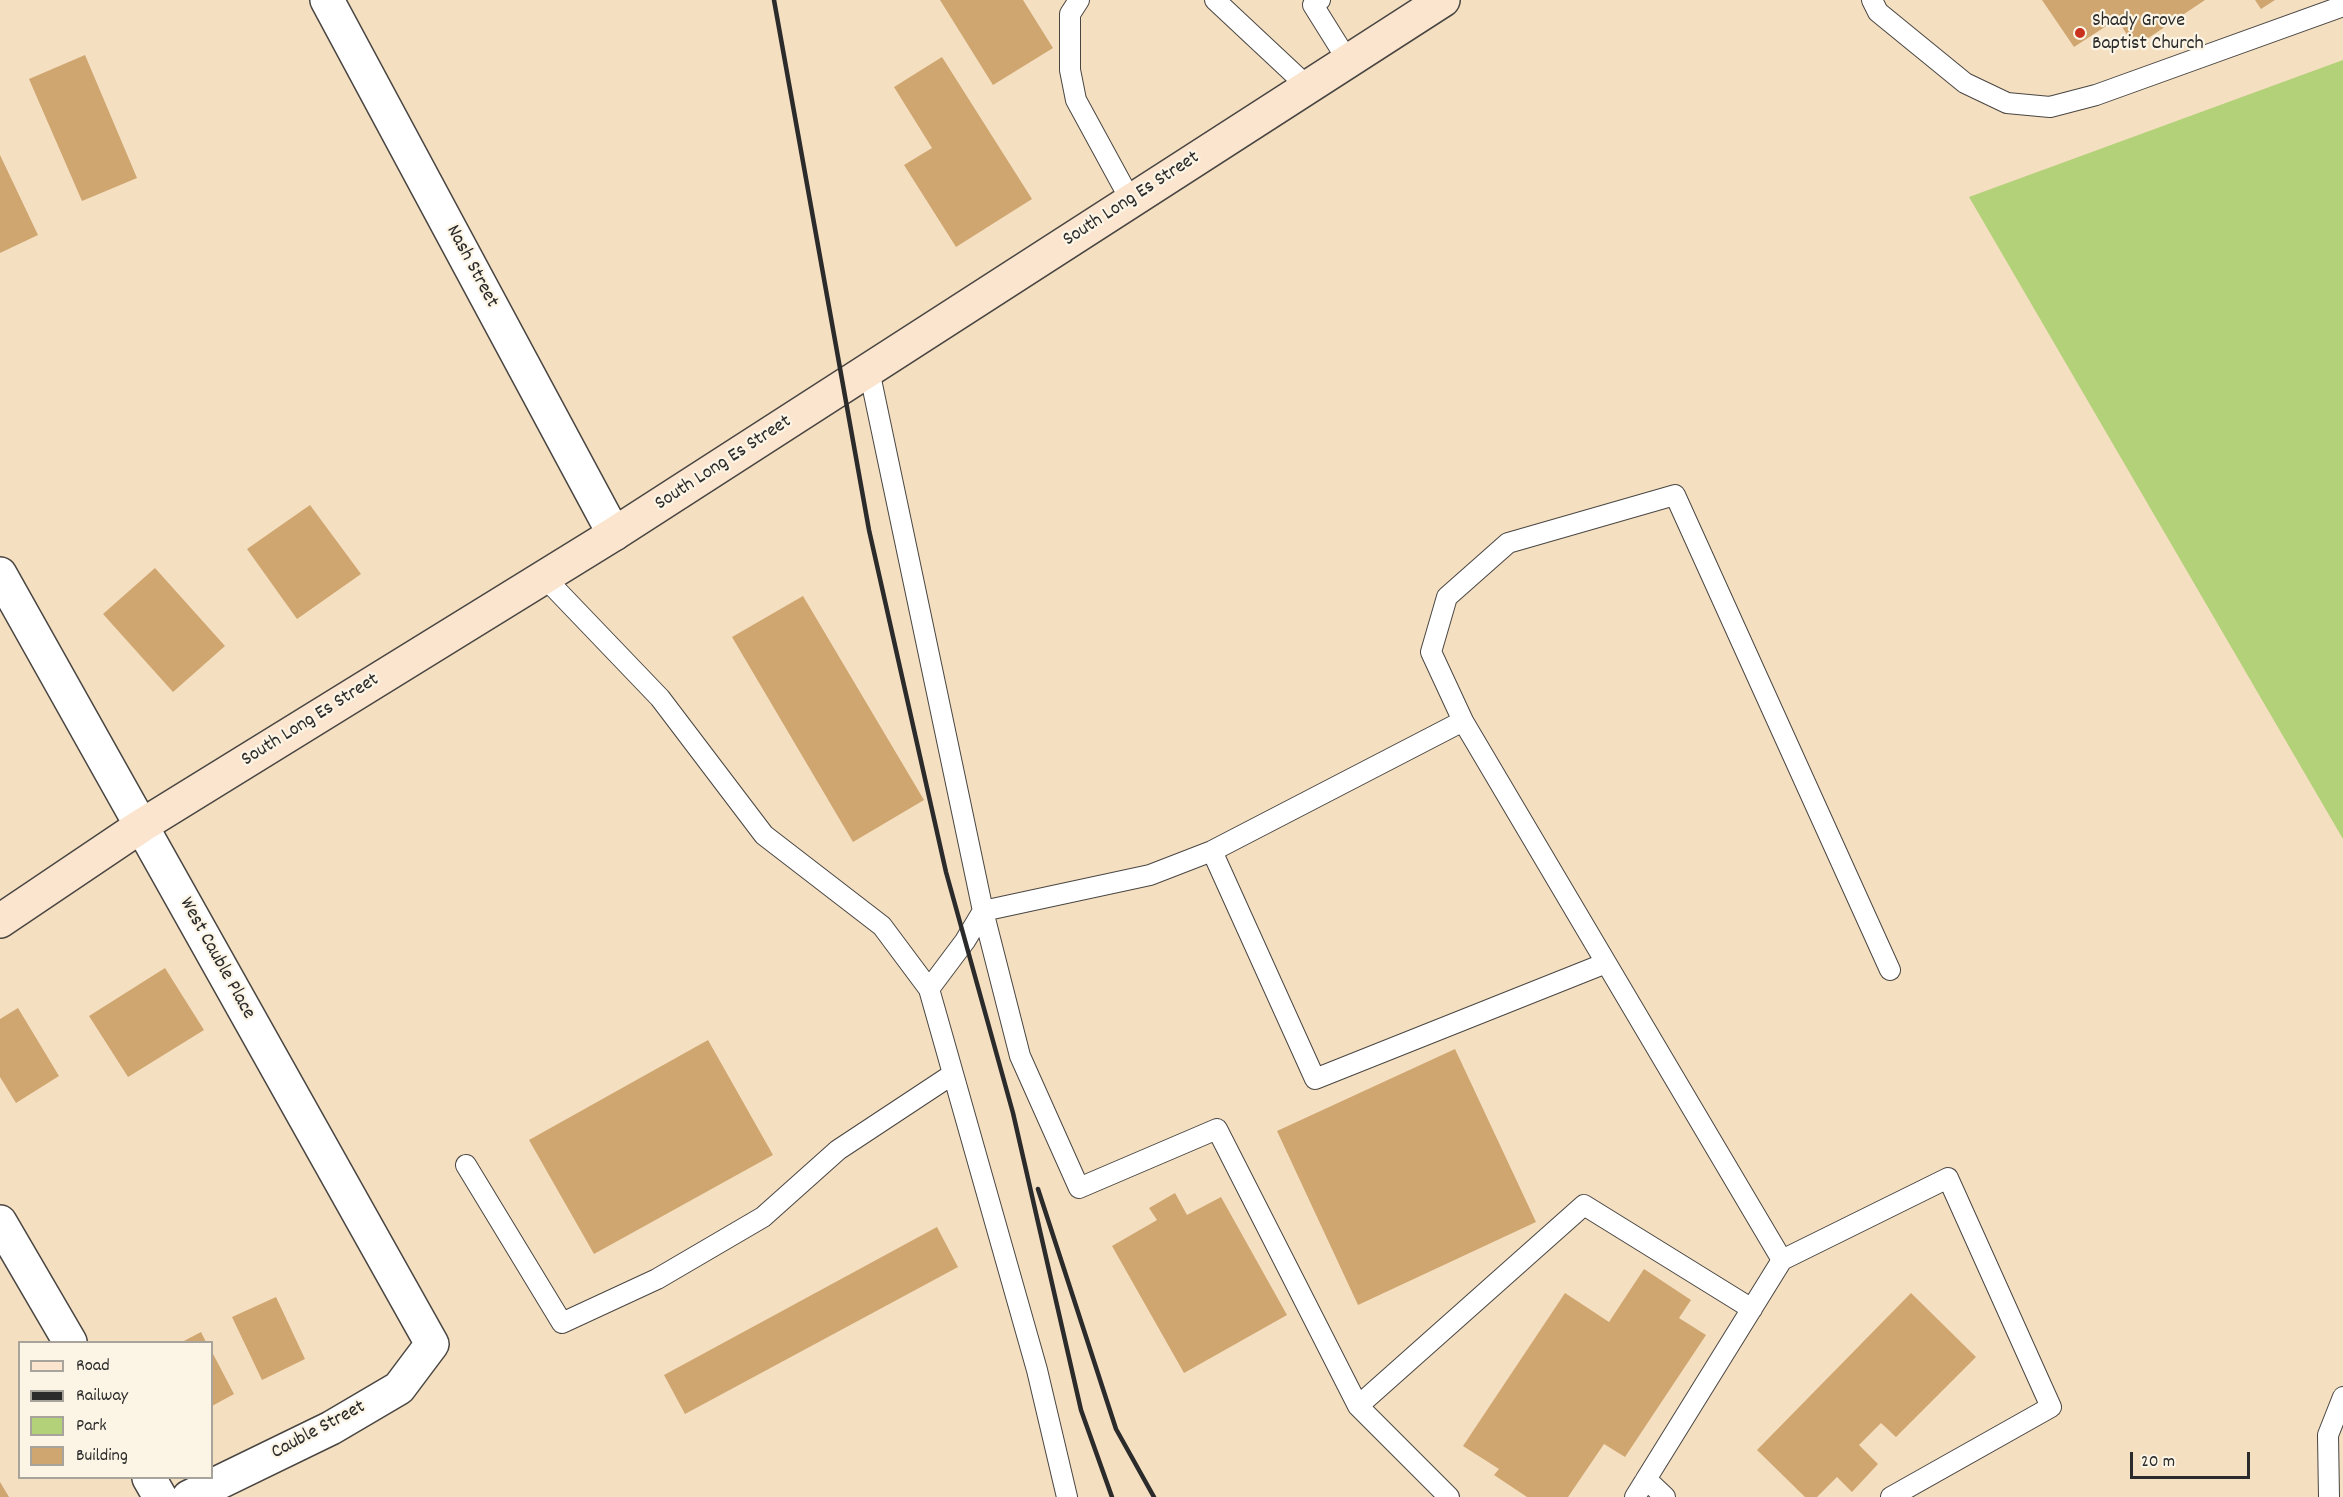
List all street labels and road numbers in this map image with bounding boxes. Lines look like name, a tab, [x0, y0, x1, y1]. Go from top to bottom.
street label: South Long Es Street	[1059, 147, 1205, 253]
street label: Nash Street	[439, 222, 503, 312]
street label: South Long Es Street	[651, 411, 797, 517]
street label: South Long Es Street	[238, 669, 384, 773]
street label: West Cauble Place	[173, 894, 259, 1024]
street label: Cauble Street	[268, 1396, 370, 1466]

